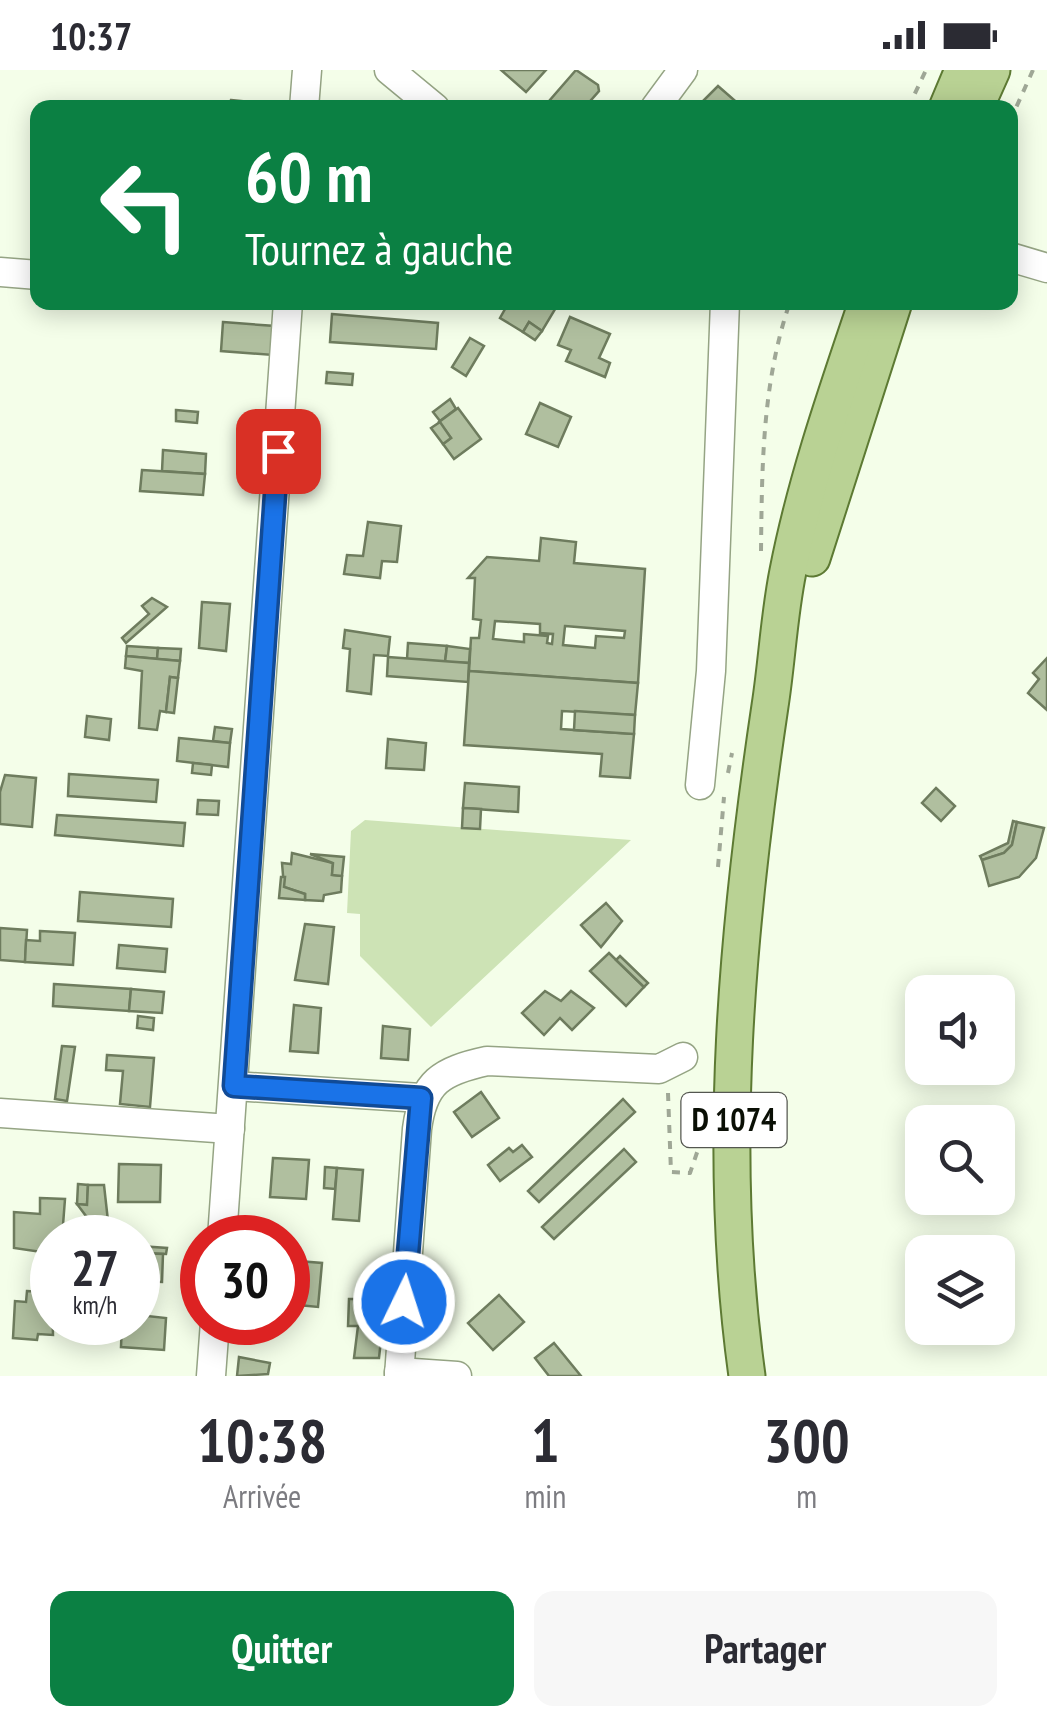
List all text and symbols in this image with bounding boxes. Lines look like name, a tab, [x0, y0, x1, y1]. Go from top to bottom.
text: 10:37	[50, 11, 132, 60]
text: 60 m	[245, 131, 373, 221]
icon: left	[80, 140, 210, 270]
text: Tournez à gauche	[245, 219, 513, 277]
pin	[236, 409, 321, 494]
icon: arrive	[251, 424, 306, 479]
map controls	[905, 975, 1015, 1345]
button: sound	[905, 975, 1015, 1085]
road number: D 1074	[682, 1093, 786, 1147]
button: search	[905, 1105, 1015, 1215]
speed limit sign: 30	[180, 1215, 310, 1345]
text: 27	[71, 1235, 119, 1300]
button: layers	[905, 1235, 1015, 1345]
position arrow	[352, 1250, 456, 1354]
text: km/h	[73, 1289, 117, 1321]
text: 10:38	[197, 1401, 327, 1479]
text: 1	[531, 1401, 560, 1479]
text: 300	[764, 1401, 850, 1479]
text: Arrivée	[223, 1475, 301, 1517]
text: min	[524, 1475, 566, 1517]
text: m	[796, 1475, 817, 1517]
button: Quitter	[50, 1591, 514, 1706]
button: Partager	[534, 1591, 997, 1706]

